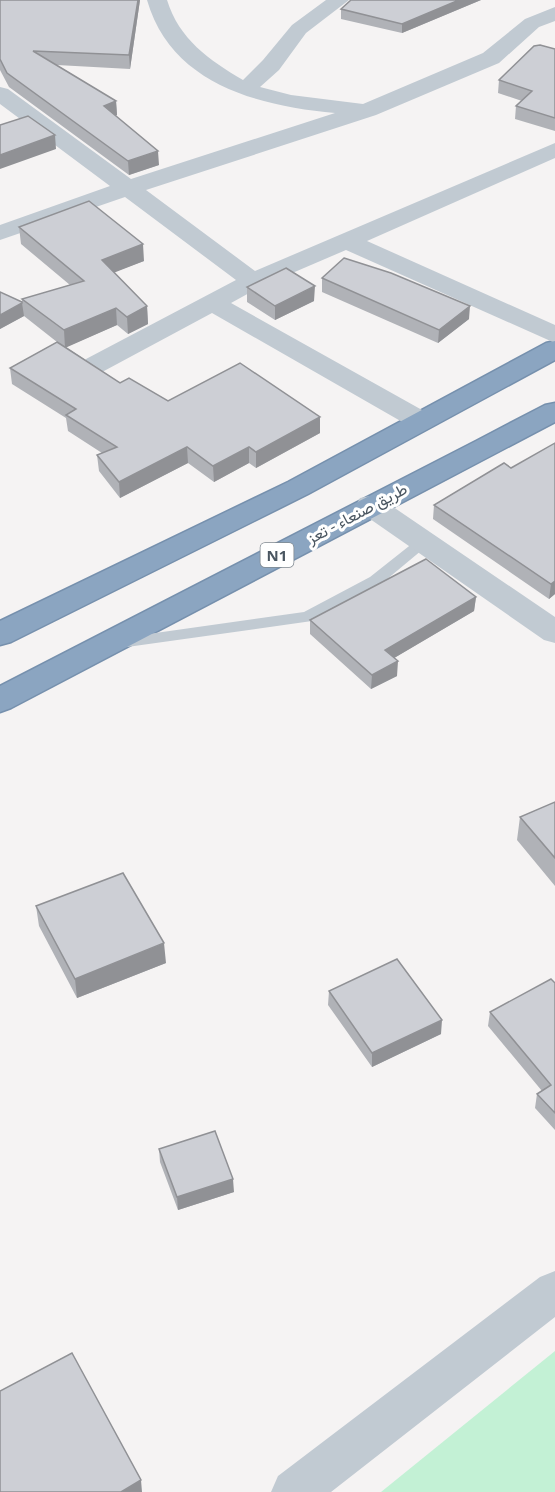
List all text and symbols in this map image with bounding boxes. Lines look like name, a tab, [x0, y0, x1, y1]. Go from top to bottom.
street label: طريق صنعاء - تعز	[302, 477, 411, 549]
road number: N1	[260, 543, 294, 567]

